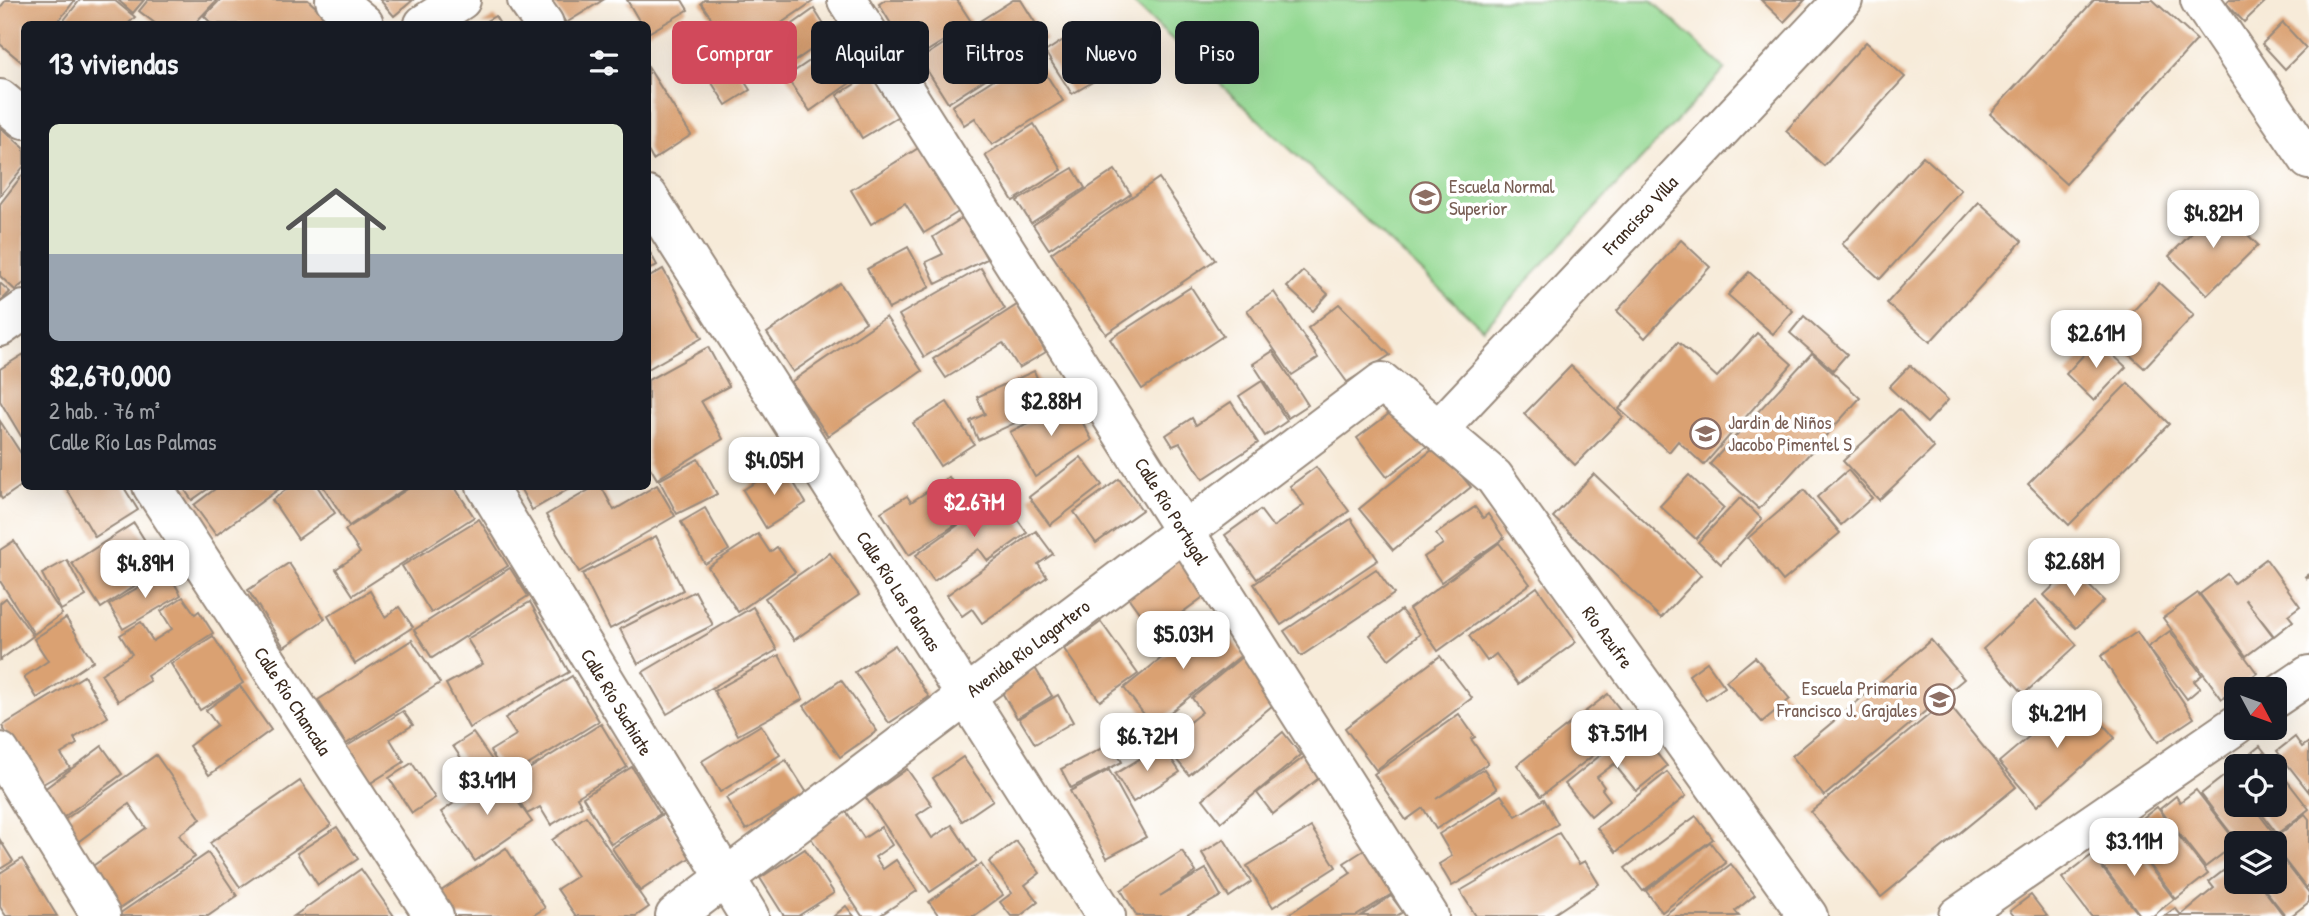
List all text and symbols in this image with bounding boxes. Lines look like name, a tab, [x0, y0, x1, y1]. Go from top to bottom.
chip: Comprar	[672, 21, 797, 84]
chip: Alquilar	[811, 21, 929, 84]
chip: Filtros	[943, 21, 1048, 84]
chip: Nuevo	[1062, 21, 1161, 84]
chip: Piso	[1175, 21, 1259, 84]
text: 13 viviendas	[49, 43, 178, 83]
icon: filters	[585, 44, 623, 82]
street label: Francisco Villa	[1596, 169, 1684, 261]
icon: home	[273, 170, 399, 296]
place label: Escuela Normal Superior	[1449, 173, 1556, 221]
school or university icon: Escuela Normal Superior	[1409, 180, 1443, 214]
pin: $4.82M	[2156, 190, 2270, 250]
text: $4.82M	[2183, 197, 2243, 228]
pin: $2.61M	[2039, 310, 2153, 370]
text: $2.61M	[2067, 317, 2125, 348]
text: $2,670,000	[49, 355, 171, 395]
pin: $2.88M	[994, 378, 1108, 438]
text: $2.88M	[1021, 385, 1081, 416]
text: 2 hab. · 76 m²	[49, 395, 160, 426]
place label: Jardin de Niños Jacobo Pimentel S	[1728, 409, 1852, 457]
school or university icon: Jardin de Niños Jacobo Pimentel S	[1688, 416, 1722, 450]
text: Calle Río Las Palmas	[49, 426, 217, 457]
pin: $4.05M	[717, 438, 831, 497]
text: $4.05M	[745, 444, 803, 475]
street label: Calle Río Portugal	[1129, 452, 1216, 570]
pin: $2.67M	[917, 480, 1031, 539]
text: $2.67M	[943, 486, 1005, 517]
street label: Calle Río Las Palmas	[850, 526, 948, 656]
pin: $2.68M	[2017, 538, 2131, 598]
pin: $4.89M	[88, 540, 202, 600]
text: $2.68M	[2044, 545, 2104, 576]
text: $4.89M	[116, 547, 174, 578]
street label: Avenida Río Lagartero	[961, 593, 1095, 703]
street label: Río Azufre	[1576, 600, 1640, 674]
pin: $5.03M	[1126, 612, 1240, 671]
text: $5.03M	[1153, 618, 1213, 649]
street label: Calle Río Chancala	[248, 642, 338, 761]
street label: Calle Río Suchiate	[575, 644, 659, 761]
place label: Escuela Primaria Francisco J. Grajales	[1776, 675, 1918, 723]
north arrow	[2224, 677, 2287, 740]
map controls	[2224, 677, 2287, 894]
school or university icon: Escuela Primaria Francisco J. Grajales	[1923, 682, 1957, 716]
pin: $4.21M	[2000, 690, 2114, 750]
text: $4.21M	[2028, 697, 2086, 728]
pin: $7.51M	[1560, 710, 1674, 770]
pin: $6.72M	[1090, 714, 1204, 773]
text: $7.51M	[1587, 717, 1647, 748]
text: $6.72M	[1116, 720, 1178, 751]
button: locate	[2224, 754, 2287, 817]
pin: $3.41M	[430, 758, 544, 817]
text: $3.41M	[458, 764, 516, 795]
pin: $3.11M	[2077, 818, 2191, 878]
text: $3.11M	[2105, 825, 2163, 856]
button: layers	[2224, 831, 2287, 894]

